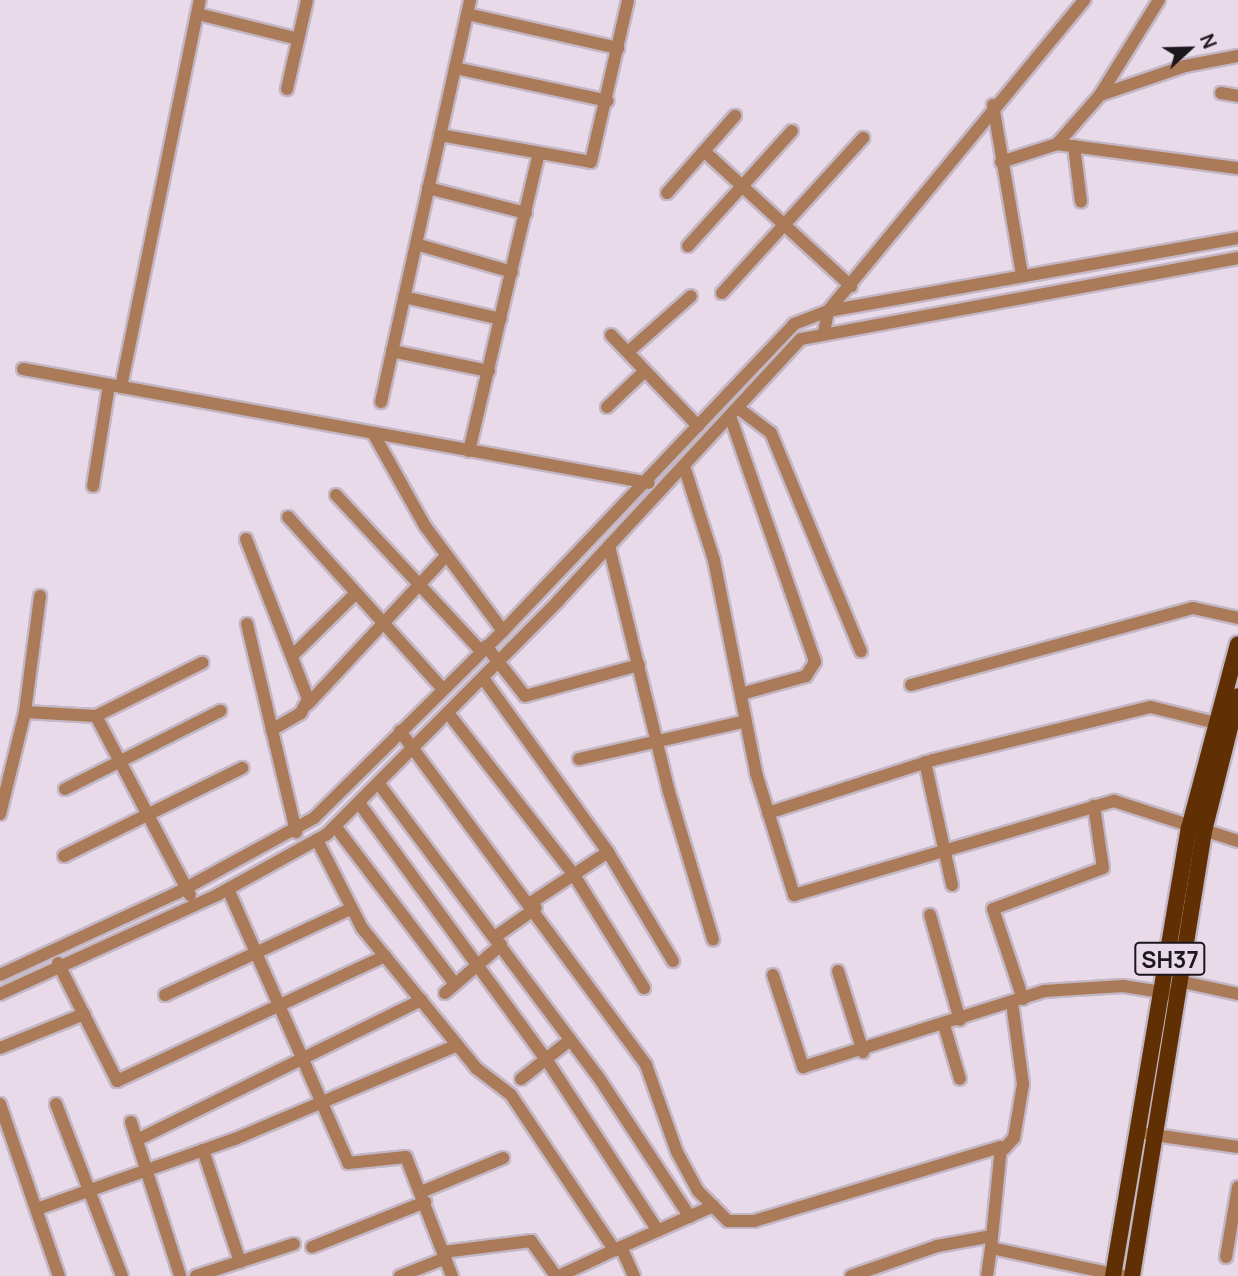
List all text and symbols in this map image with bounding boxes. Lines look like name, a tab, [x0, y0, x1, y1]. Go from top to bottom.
north arrow	[1154, 14, 1224, 84]
text: N	[1194, 30, 1223, 52]
road number: SH37	[1133, 940, 1207, 978]

